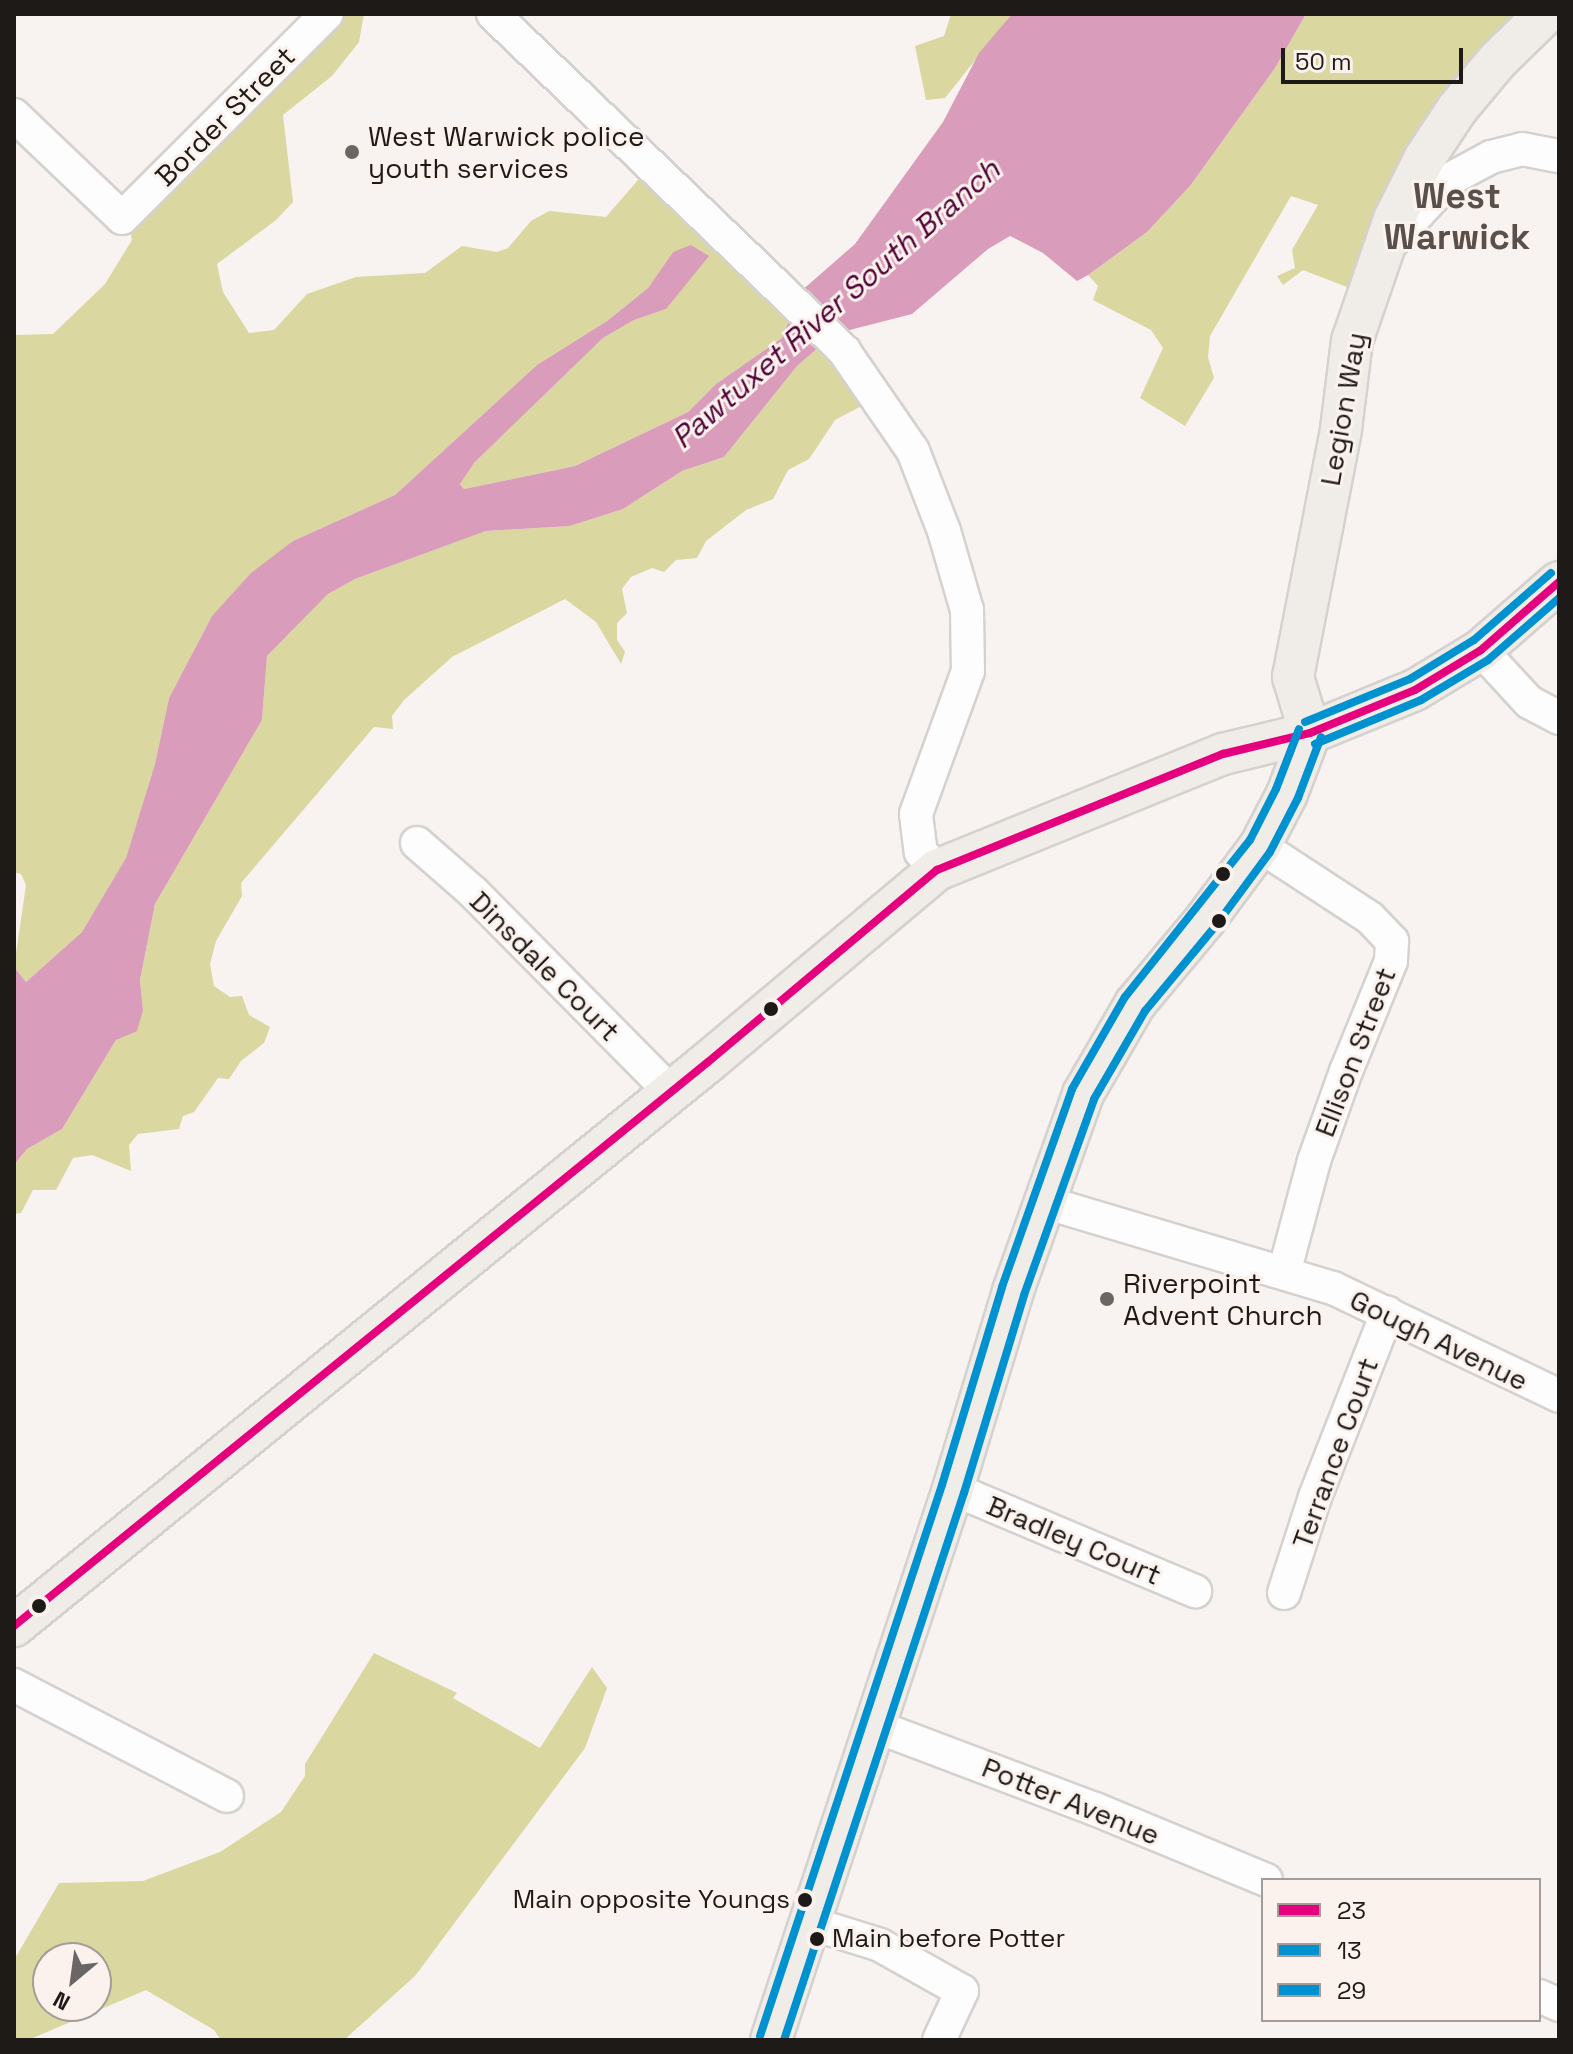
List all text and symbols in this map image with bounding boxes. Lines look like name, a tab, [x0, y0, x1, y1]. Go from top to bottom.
scale bar	[1285, 32, 1467, 82]
street label: Border Street	[148, 39, 302, 193]
text: 50 m	[1295, 46, 1352, 77]
place label: West Warwick police youth services	[368, 119, 645, 185]
marker: West Warwick police youth services	[343, 143, 361, 161]
water label: Pawtuxet River South Branch	[665, 152, 1007, 456]
district label: West Warwick	[1384, 174, 1530, 259]
street label: Legion Way	[1313, 330, 1373, 488]
unlabelled marker	[1215, 866, 1231, 882]
street label: Dinsdale Court	[463, 884, 627, 1048]
unlabelled marker	[1211, 913, 1227, 929]
street label: Ellison Street	[1307, 963, 1403, 1141]
unlabelled marker	[763, 1001, 779, 1017]
place label: Riverpoint Advent Church	[1123, 1266, 1323, 1332]
street label: Gough Avenue	[1344, 1282, 1534, 1398]
marker: Riverpoint Advent Church	[1098, 1290, 1116, 1308]
street label: Terrance Court	[1285, 1353, 1385, 1553]
street label: Bradley Court	[982, 1488, 1166, 1592]
unlabelled marker	[31, 1598, 47, 1614]
street label: Potter Avenue	[977, 1750, 1165, 1852]
legend	[1261, 1878, 1541, 2022]
place label: Main opposite Youngs	[512, 1884, 790, 1916]
marker: Main opposite Youngs	[797, 1892, 813, 1908]
text: 23	[1337, 1895, 1366, 1926]
place label: Main before Potter	[832, 1923, 1065, 1955]
marker: Main before Potter	[809, 1931, 825, 1947]
text: 13	[1337, 1935, 1362, 1966]
north arrow	[32, 1942, 112, 2022]
text: 29	[1337, 1975, 1366, 2006]
text: N	[48, 1985, 75, 2017]

